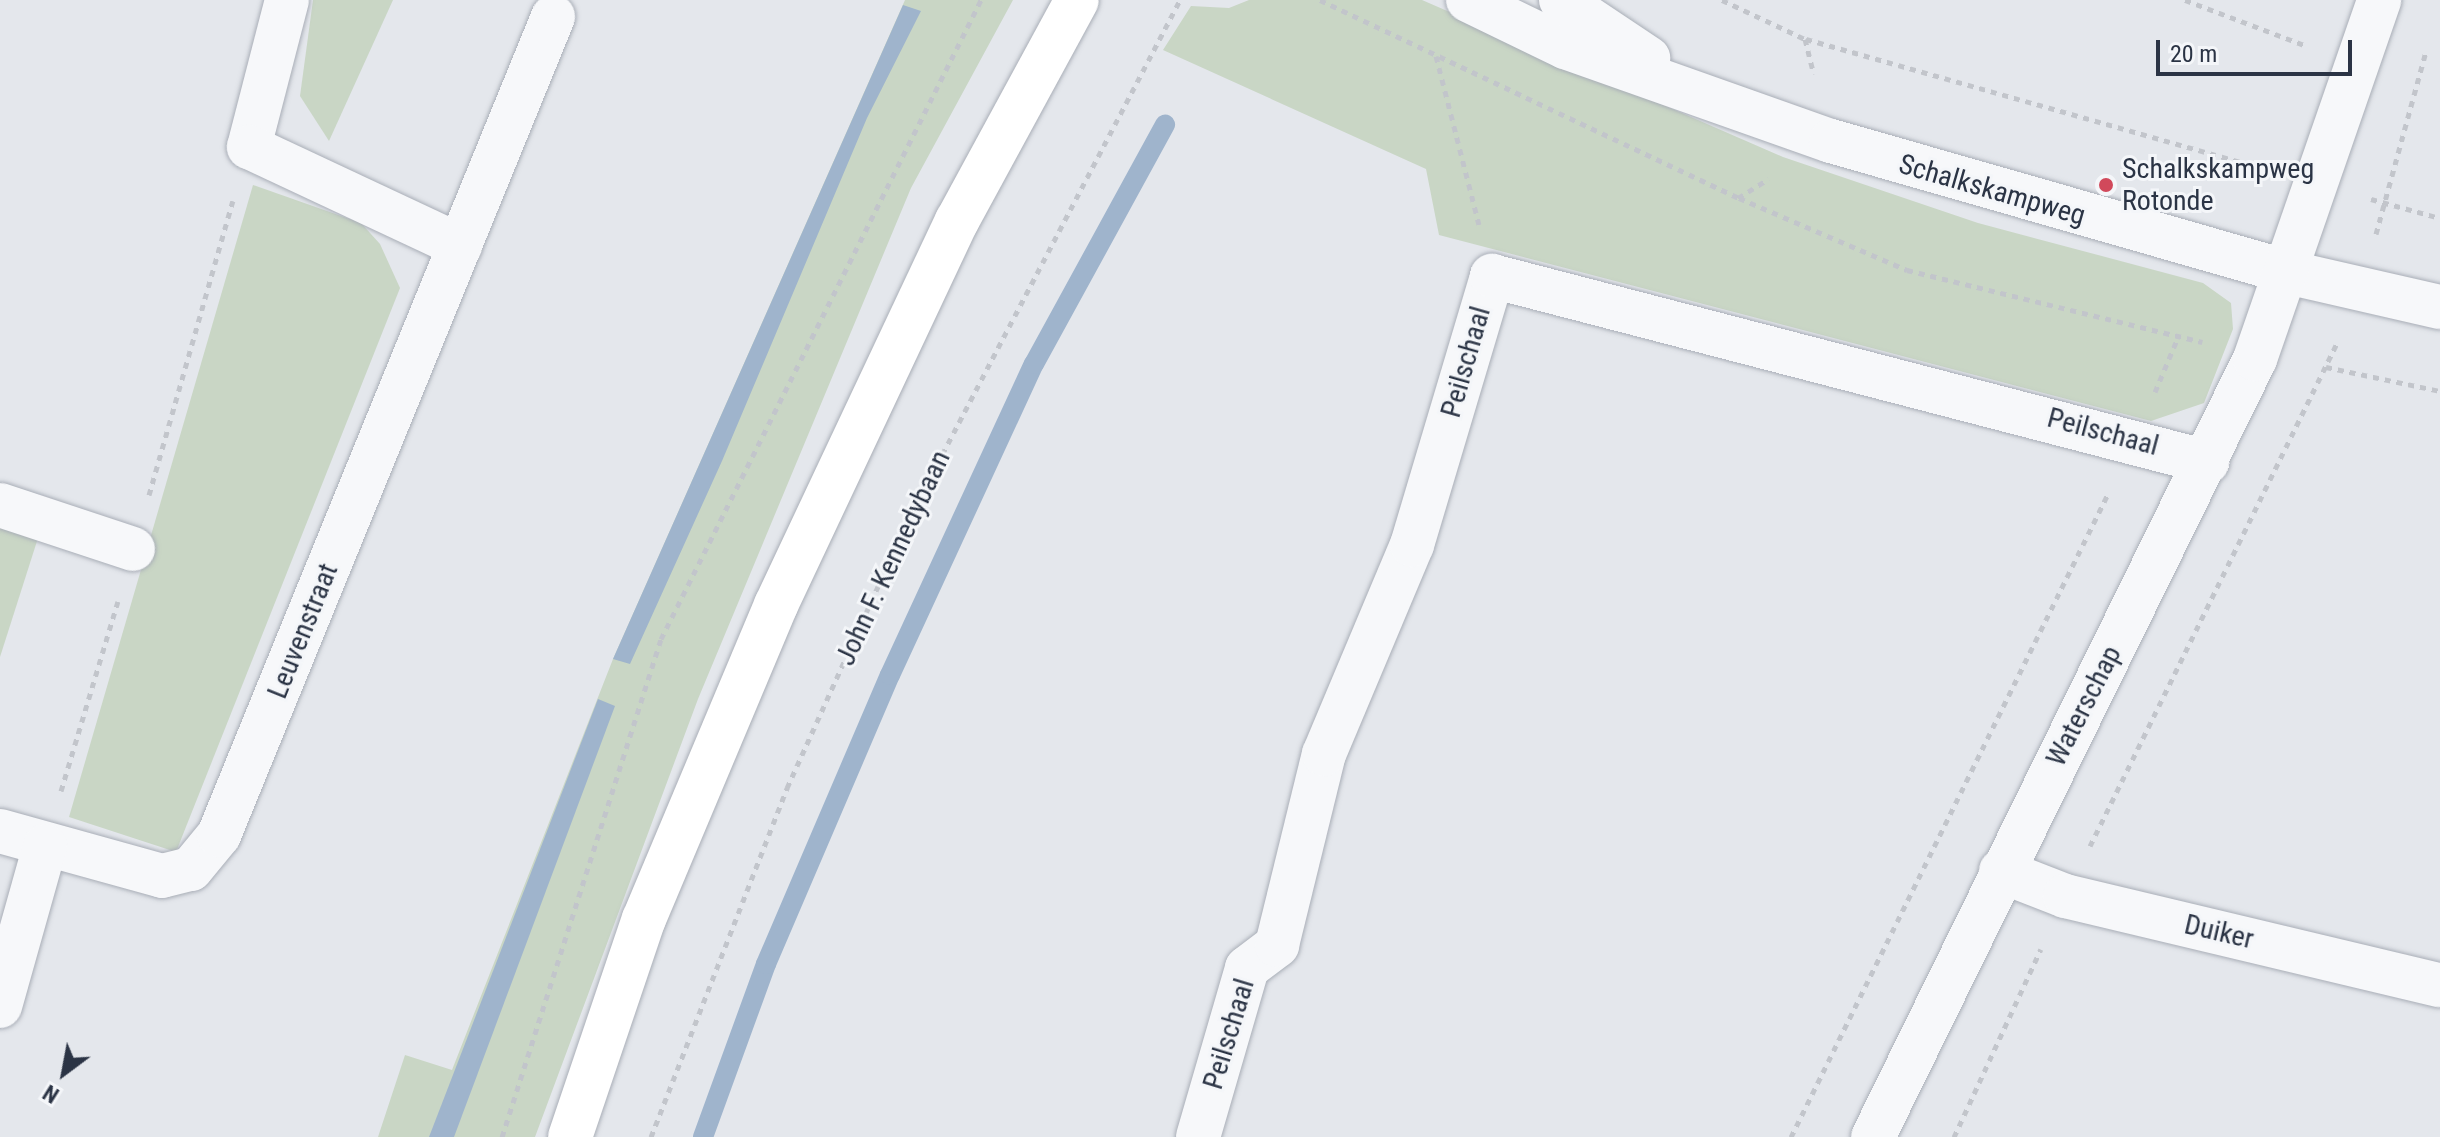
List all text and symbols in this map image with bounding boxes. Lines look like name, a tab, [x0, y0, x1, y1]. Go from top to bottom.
scale bar	[2160, 24, 2356, 74]
text: 20 m	[2170, 40, 2217, 68]
street label: Schalkskampweg	[1895, 147, 2089, 233]
place label: Schalkskampweg Rotonde	[2122, 152, 2314, 218]
marker: Schalkskampweg Rotonde	[2097, 176, 2115, 194]
street label: Peilschaal	[1434, 303, 1498, 421]
street label: Peilschaal	[2044, 401, 2162, 463]
street label: John F. Kennedybaan	[828, 445, 958, 671]
street label: Leuvenstraat	[261, 559, 345, 703]
street label: Waterschap	[2039, 640, 2129, 772]
street label: Duiker	[2181, 908, 2257, 956]
street label: Peilschaal	[1196, 975, 1262, 1093]
north arrow	[24, 1033, 104, 1113]
text: N	[39, 1080, 63, 1108]

